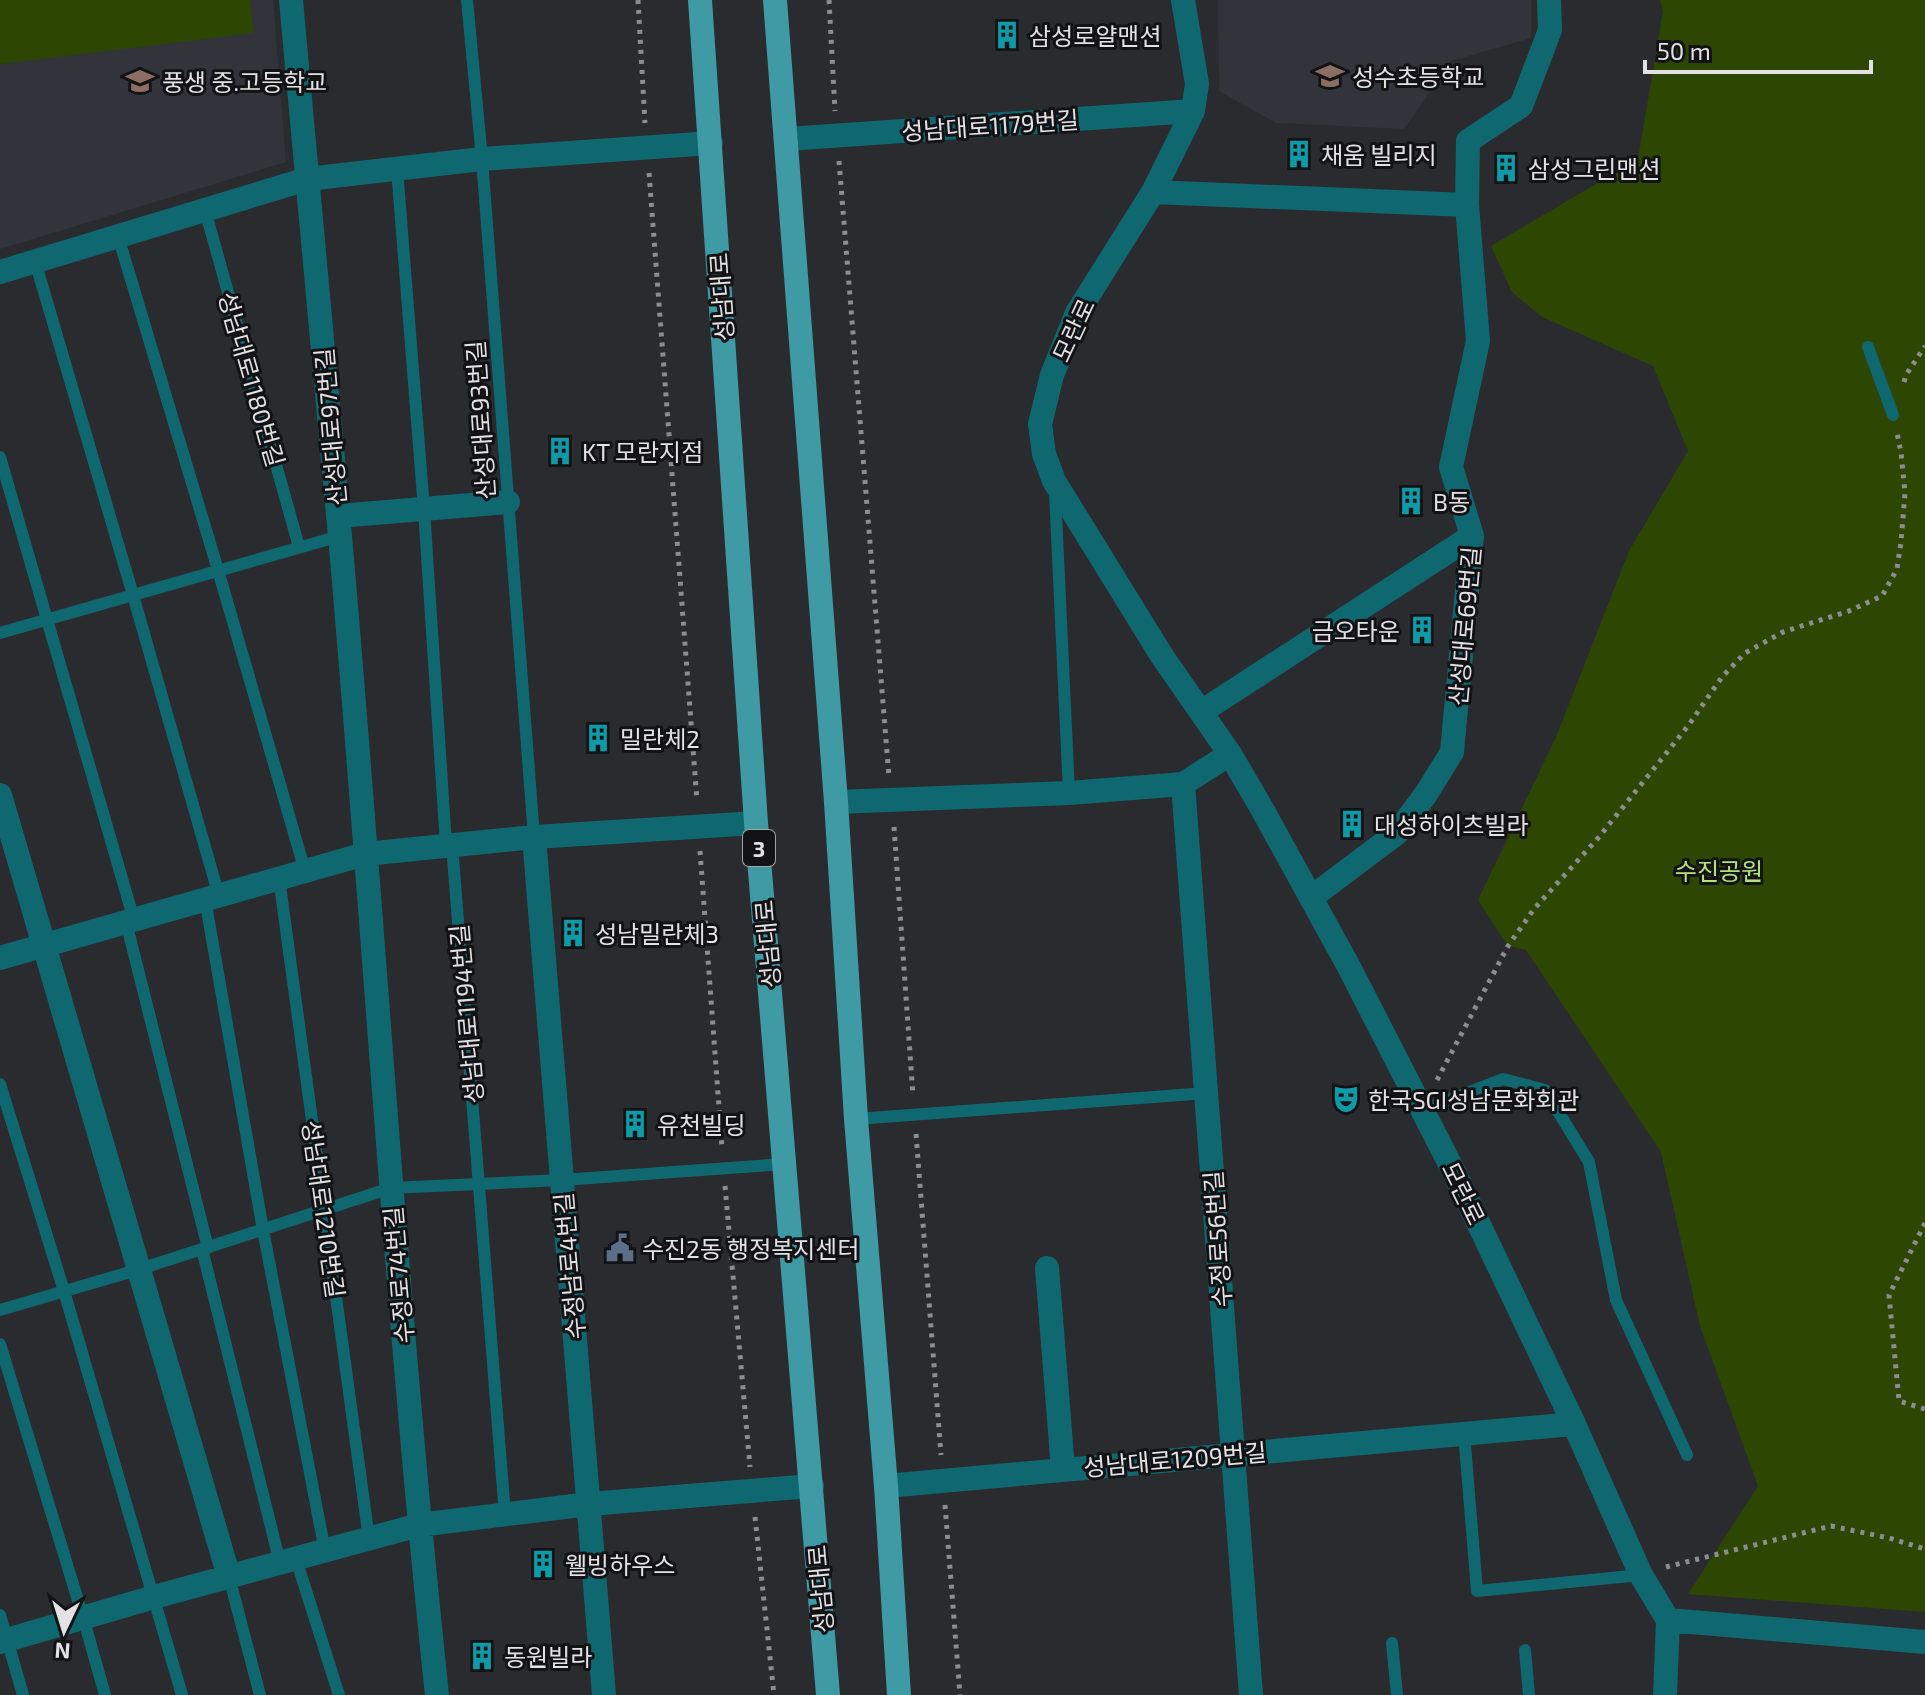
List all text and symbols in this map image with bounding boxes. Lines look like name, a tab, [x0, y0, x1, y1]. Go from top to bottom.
building icon: 삼성로얄맨션	[992, 20, 1022, 50]
place label: 삼성로얄맨션	[1029, 21, 1161, 50]
scale bar	[1645, 24, 1871, 74]
text: 50 m	[1657, 36, 1711, 65]
school or university icon: 성수초등학교	[1315, 61, 1345, 91]
place label: 성수초등학교	[1352, 62, 1484, 91]
school or university icon: 풍생 중.고등학교	[125, 66, 155, 96]
place label: 풍생 중.고등학교	[162, 67, 327, 96]
street label: 성남대로1179번길	[900, 104, 1080, 146]
building icon: 채움 빌리지	[1284, 139, 1314, 169]
place label: 채움 빌리지	[1321, 140, 1437, 169]
building icon: 삼성그린맨션	[1491, 153, 1521, 183]
place label: 삼성그린맨션	[1528, 154, 1660, 183]
street label: 성남대로	[703, 252, 739, 342]
street label: 성남대로1180번길	[213, 288, 291, 470]
street label: 모란로	[1046, 294, 1100, 366]
street label: 산성대로93번길	[460, 339, 500, 501]
street label: 산성대로97번길	[309, 347, 351, 507]
building icon: KT 모란지점	[545, 436, 575, 466]
place label: KT 모란지점	[582, 437, 703, 466]
building icon: B동	[1396, 486, 1426, 516]
place label: B동	[1433, 487, 1470, 516]
street label: 산성대로69번길	[1443, 545, 1485, 707]
building icon: 금오타운	[1407, 615, 1437, 645]
place label: 금오타운	[1312, 616, 1400, 645]
building icon: 밀란체2	[583, 723, 613, 753]
place label: 밀란체2	[620, 724, 700, 753]
building icon: 대성하이츠빌라	[1337, 809, 1367, 839]
place label: 대성하이츠빌라	[1374, 810, 1529, 839]
road number: 3	[743, 830, 775, 866]
park label: 수진공원	[1675, 856, 1763, 885]
street label: 성남대로	[749, 899, 785, 989]
building icon: 성남밀란체3	[558, 918, 588, 948]
place label: 성남밀란체3	[595, 919, 719, 948]
street label: 성남대로1194번길	[444, 923, 488, 1105]
theatre icon: 한국SGI성남문화회관	[1331, 1084, 1361, 1114]
place label: 한국SGI성남문화회관	[1368, 1085, 1579, 1114]
building icon: 유천빌딩	[620, 1109, 650, 1139]
place label: 유천빌딩	[657, 1110, 745, 1139]
street label: 성남대로1210번길	[297, 1118, 351, 1300]
street label: 모란로	[1436, 1157, 1492, 1229]
street label: 수정로56번길	[1198, 1170, 1236, 1308]
street label: 수정남로4번길	[548, 1191, 590, 1341]
street label: 수정로74번길	[378, 1205, 418, 1345]
public building icon: 수진2동 행정복지센터	[605, 1233, 635, 1263]
place label: 수진2동 행정복지센터	[642, 1234, 860, 1263]
street label: 성남대로1209번길	[1082, 1437, 1268, 1481]
street label: 성남대로	[802, 1544, 838, 1634]
building icon: 웰빙하우스	[528, 1549, 558, 1579]
place label: 웰빙하우스	[565, 1550, 675, 1579]
north arrow	[24, 1591, 104, 1671]
text: N	[54, 1638, 71, 1665]
building icon: 동원빌라	[467, 1641, 497, 1671]
place label: 동원빌라	[504, 1642, 592, 1671]

